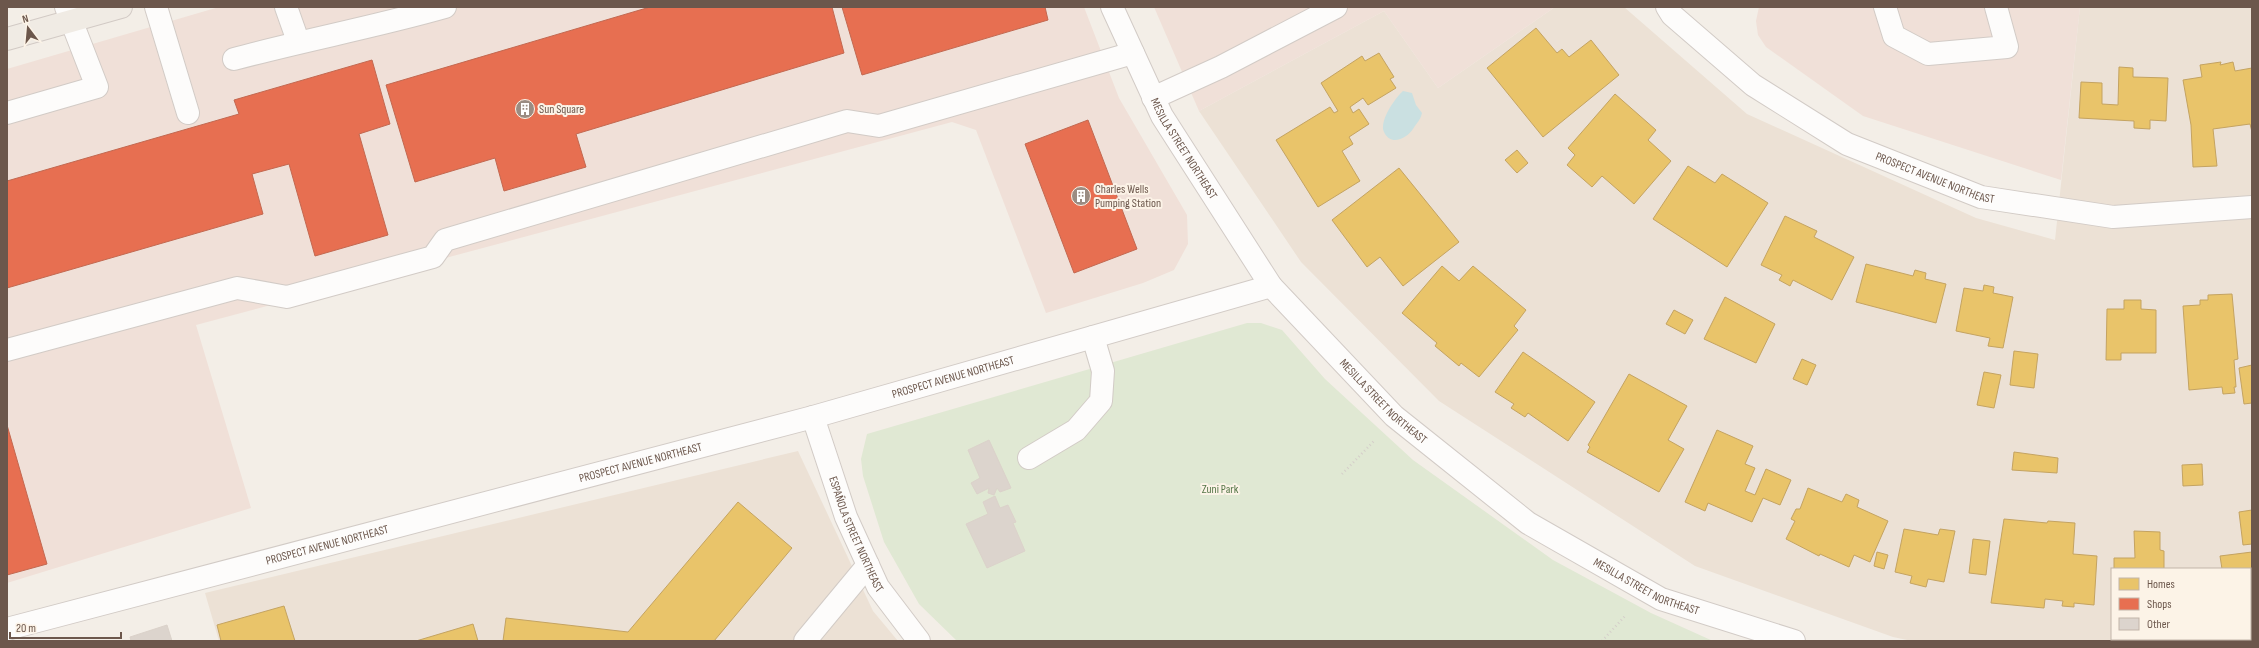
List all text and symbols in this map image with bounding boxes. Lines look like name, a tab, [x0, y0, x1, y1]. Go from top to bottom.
north arrow	[8, 8, 48, 48]
text: N	[21, 12, 30, 26]
street label: MESILLA STREET NORTHEAST	[1147, 96, 1220, 202]
building icon: Sun Square	[514, 98, 536, 120]
place label: Sun Square	[539, 102, 584, 117]
street label: PROSPECT AVENUE NORTHEAST	[1873, 149, 1996, 207]
place label: Charles Wells Pumping Station	[1095, 182, 1161, 211]
building icon: Charles Wells Pumping Station	[1070, 185, 1092, 207]
street label: PROSPECT AVENUE NORTHEAST	[890, 353, 1016, 402]
street label: MESILLA STREET NORTHEAST	[1336, 356, 1430, 447]
street label: PROSPECT AVENUE NORTHEAST	[578, 440, 704, 486]
street label: ESPAÑOLA STREET NORTHEAST	[825, 475, 887, 596]
park label: Zuni Park	[1202, 482, 1239, 497]
street label: PROSPECT AVENUE NORTHEAST	[264, 522, 390, 569]
street label: MESILLA STREET NORTHEAST	[1590, 555, 1701, 619]
legend	[2111, 568, 2251, 640]
text: Homes	[2147, 577, 2175, 592]
text: Shops	[2147, 597, 2172, 612]
scale bar	[10, 614, 121, 640]
text: Other	[2147, 617, 2171, 632]
text: 20 m	[16, 621, 36, 636]

